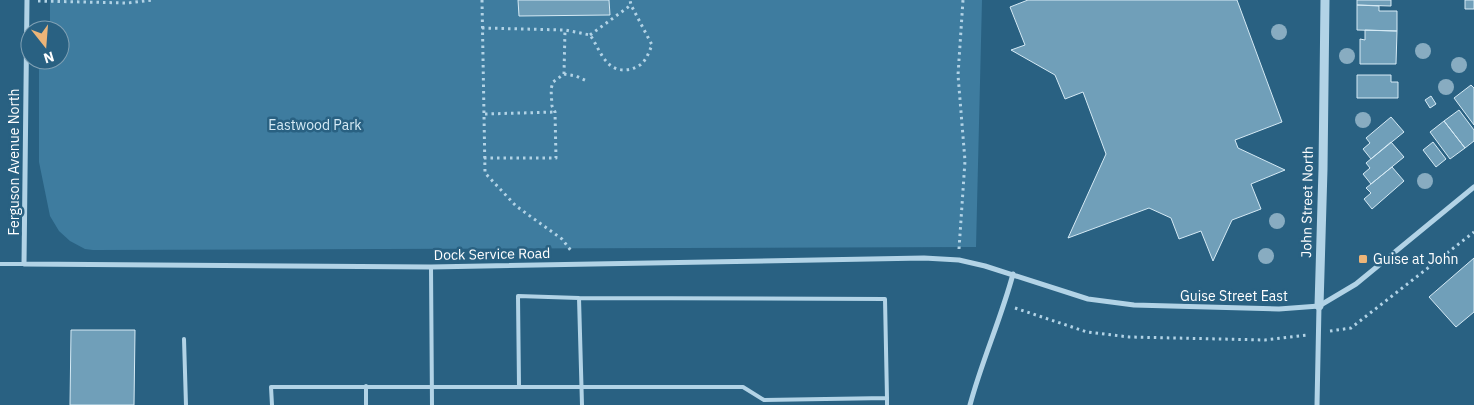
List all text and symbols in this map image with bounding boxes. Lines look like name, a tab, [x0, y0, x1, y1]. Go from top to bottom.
north arrow	[20, 20, 70, 70]
text: N	[41, 47, 56, 68]
street label: Ferguson Avenue North	[5, 88, 23, 236]
park label: Eastwood Park	[268, 116, 362, 134]
street label: John Street North	[1297, 146, 1317, 258]
street label: Dock Service Road	[434, 244, 550, 264]
place label: Guise at John	[1373, 250, 1459, 268]
marker: Guise at John	[1357, 253, 1369, 265]
street label: Guise Street East	[1180, 287, 1288, 305]

